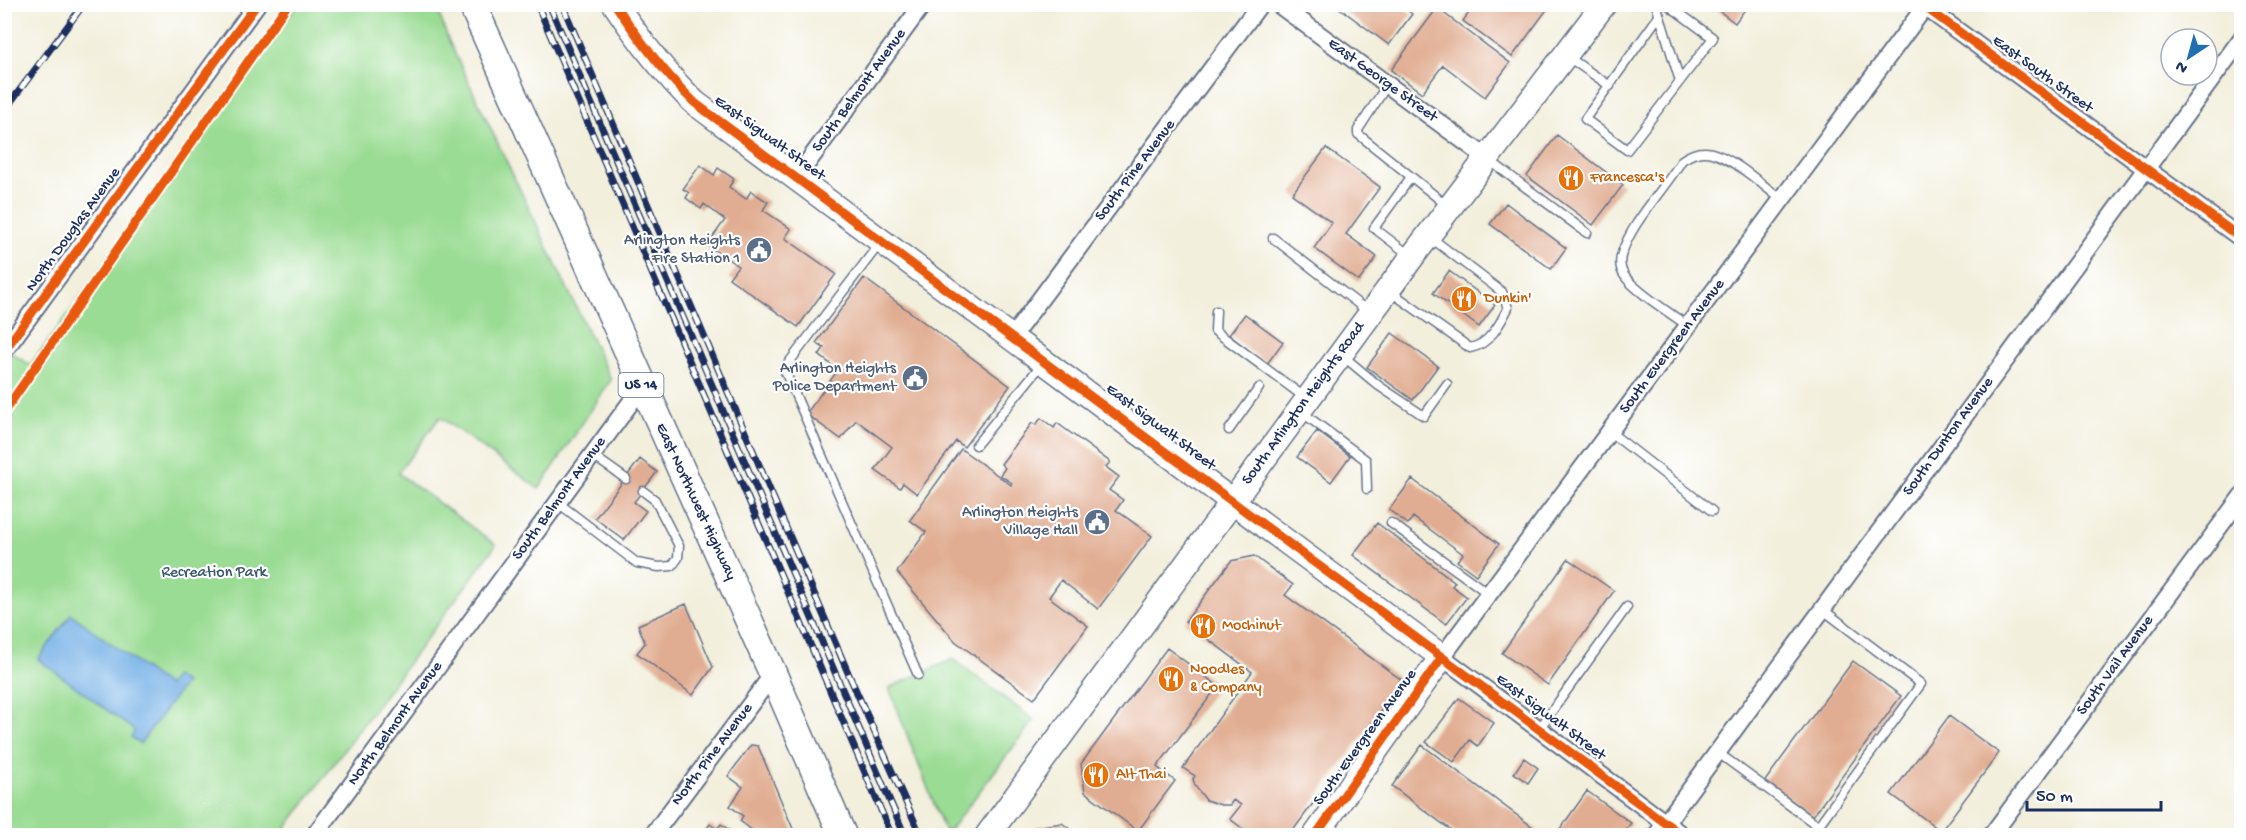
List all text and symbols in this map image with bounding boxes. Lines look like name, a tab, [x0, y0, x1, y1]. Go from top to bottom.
street label: South Belmont Avenue	[809, 25, 912, 156]
north arrow	[2159, 27, 2219, 87]
street label: East South Street	[1988, 32, 2097, 119]
street label: East George Street	[1323, 35, 1442, 128]
text: N	[2172, 55, 2192, 77]
street label: East Sigwalt Street	[710, 92, 830, 187]
street label: South Pine Avenue	[1092, 116, 1181, 226]
restaurant icon: Francesca's	[1556, 163, 1586, 193]
street label: North Douglas Avenue	[23, 164, 126, 296]
place label: Francesca's	[1589, 169, 1665, 188]
place label: Arlington Heights Fire Station 1	[624, 232, 741, 269]
public building icon: Arlington Heights Fire Station 1	[744, 235, 774, 265]
street label: South Evergreen Avenue	[1616, 275, 1730, 418]
restaurant icon: Dunkin'	[1449, 284, 1479, 314]
place label: Dunkin'	[1483, 290, 1532, 309]
street label: South Arlington Heights Road	[1238, 317, 1371, 489]
place label: Arlington Heights Police Department	[772, 360, 897, 397]
public building icon: Arlington Heights Police Department	[900, 363, 930, 393]
road number: US 14	[618, 373, 664, 397]
street label: South Dunton Avenue	[1900, 373, 1999, 500]
street label: East Sigwalt Street	[1101, 380, 1220, 476]
street label: East Northwest Highway	[650, 421, 740, 584]
street label: South Belmont Avenue	[509, 433, 612, 564]
place label: Arlington Heights Village Hall	[962, 504, 1079, 541]
public building icon: Arlington Heights Village Hall	[1082, 507, 1112, 537]
park label: Recreation Park	[161, 564, 268, 583]
restaurant icon: Mochinut	[1188, 611, 1218, 641]
street label: South Vail Avenue	[2073, 612, 2159, 720]
place label: Mochinut	[1222, 617, 1282, 636]
street label: North Belmont Avenue	[345, 658, 448, 790]
place label: Noodles & Company	[1190, 661, 1262, 698]
restaurant icon: Noodles & Company	[1156, 664, 1186, 694]
street label: South Evergreen Avenue	[1310, 666, 1422, 810]
street label: East Sigwalt Street	[1491, 670, 1610, 766]
street label: North Pine Avenue	[668, 699, 758, 810]
restaurant icon: Alt Thai	[1081, 760, 1111, 790]
place label: Alt Thai	[1116, 766, 1166, 785]
scale bar	[2027, 774, 2160, 812]
text: 50 m	[2036, 787, 2073, 808]

